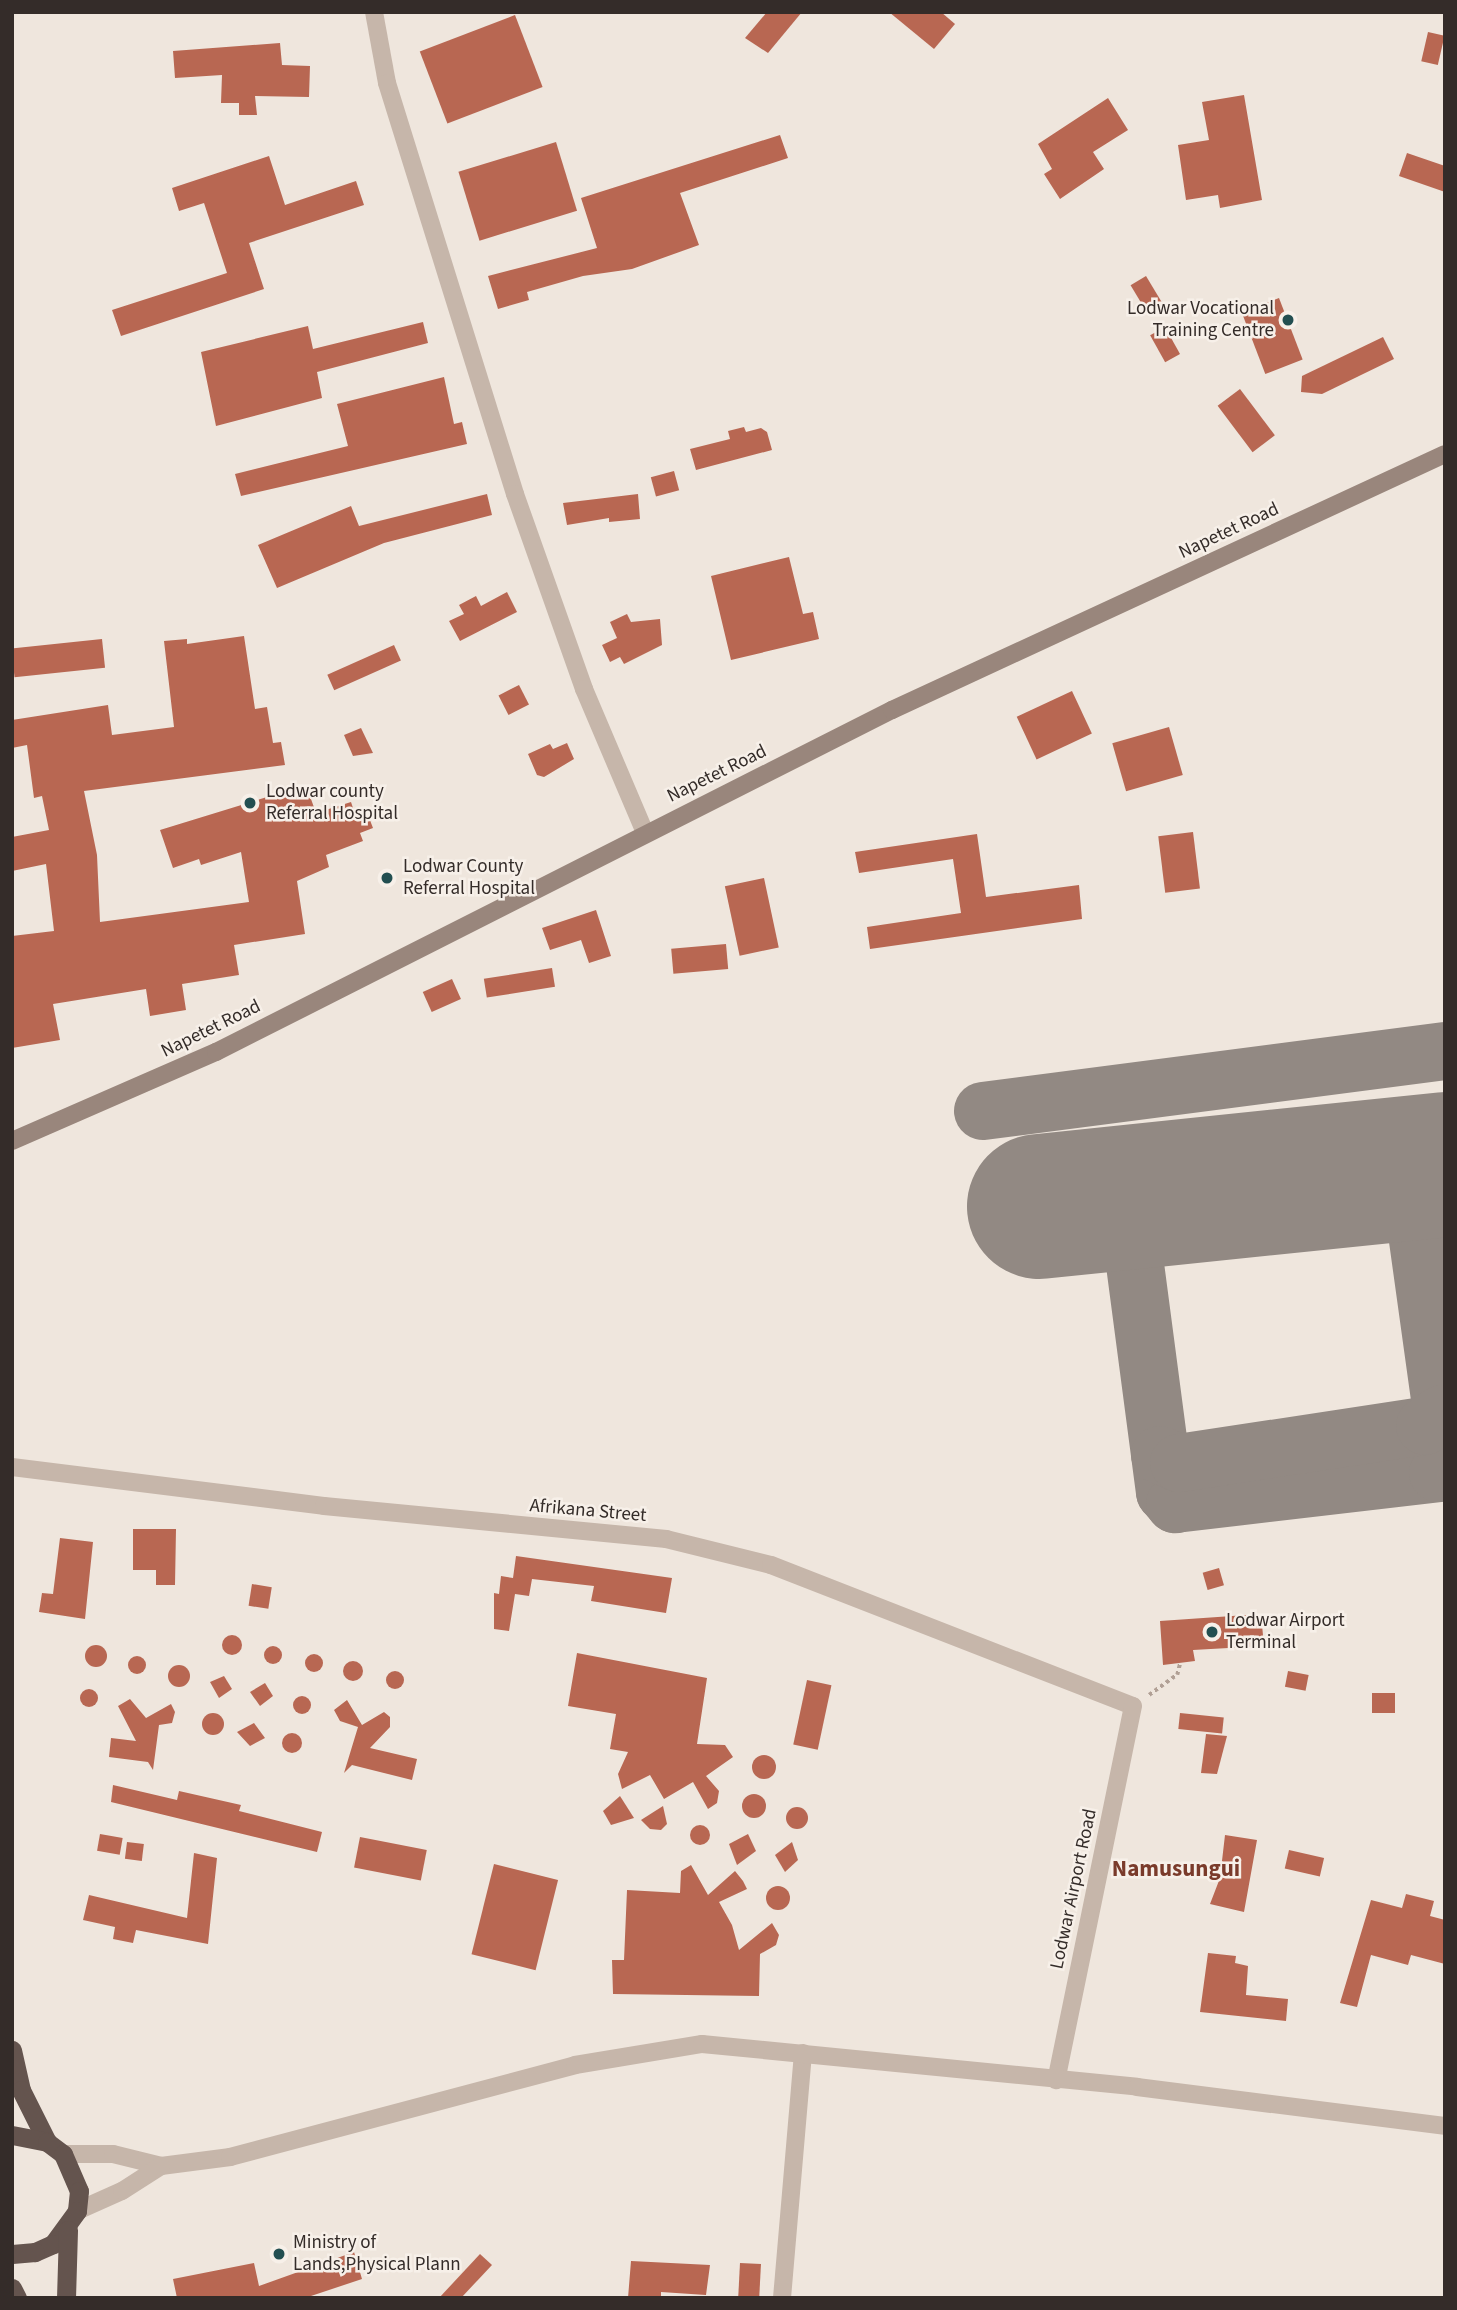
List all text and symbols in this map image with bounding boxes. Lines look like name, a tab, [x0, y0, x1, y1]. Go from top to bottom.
place label: Lodwar Vocational Training Centre	[1127, 298, 1274, 342]
marker: Lodwar Vocational Training Centre	[1280, 312, 1296, 328]
street label: Napetet Road	[1175, 498, 1283, 564]
street label: Napetet Road	[663, 740, 771, 808]
place label: Lodwar county Referral Hospital	[266, 781, 398, 825]
marker: Lodwar county Referral Hospital	[240, 793, 260, 813]
place label: Lodwar County Referral Hospital	[403, 856, 535, 900]
marker: Lodwar County Referral Hospital	[377, 868, 397, 888]
street label: Napetet Road	[157, 995, 265, 1063]
street label: Afrikana Street	[529, 1495, 647, 1527]
place label: Lodwar Airport Terminal	[1226, 1610, 1345, 1654]
marker: Lodwar Airport Terminal	[1204, 1624, 1220, 1640]
street label: Lodwar Airport Road	[1046, 1807, 1102, 1971]
district label: Namusungui	[1112, 1855, 1240, 1883]
place label: Ministry of Lands,Physical Plann	[293, 2232, 461, 2276]
marker: Ministry of Lands,Physical Plann	[271, 2246, 287, 2262]

